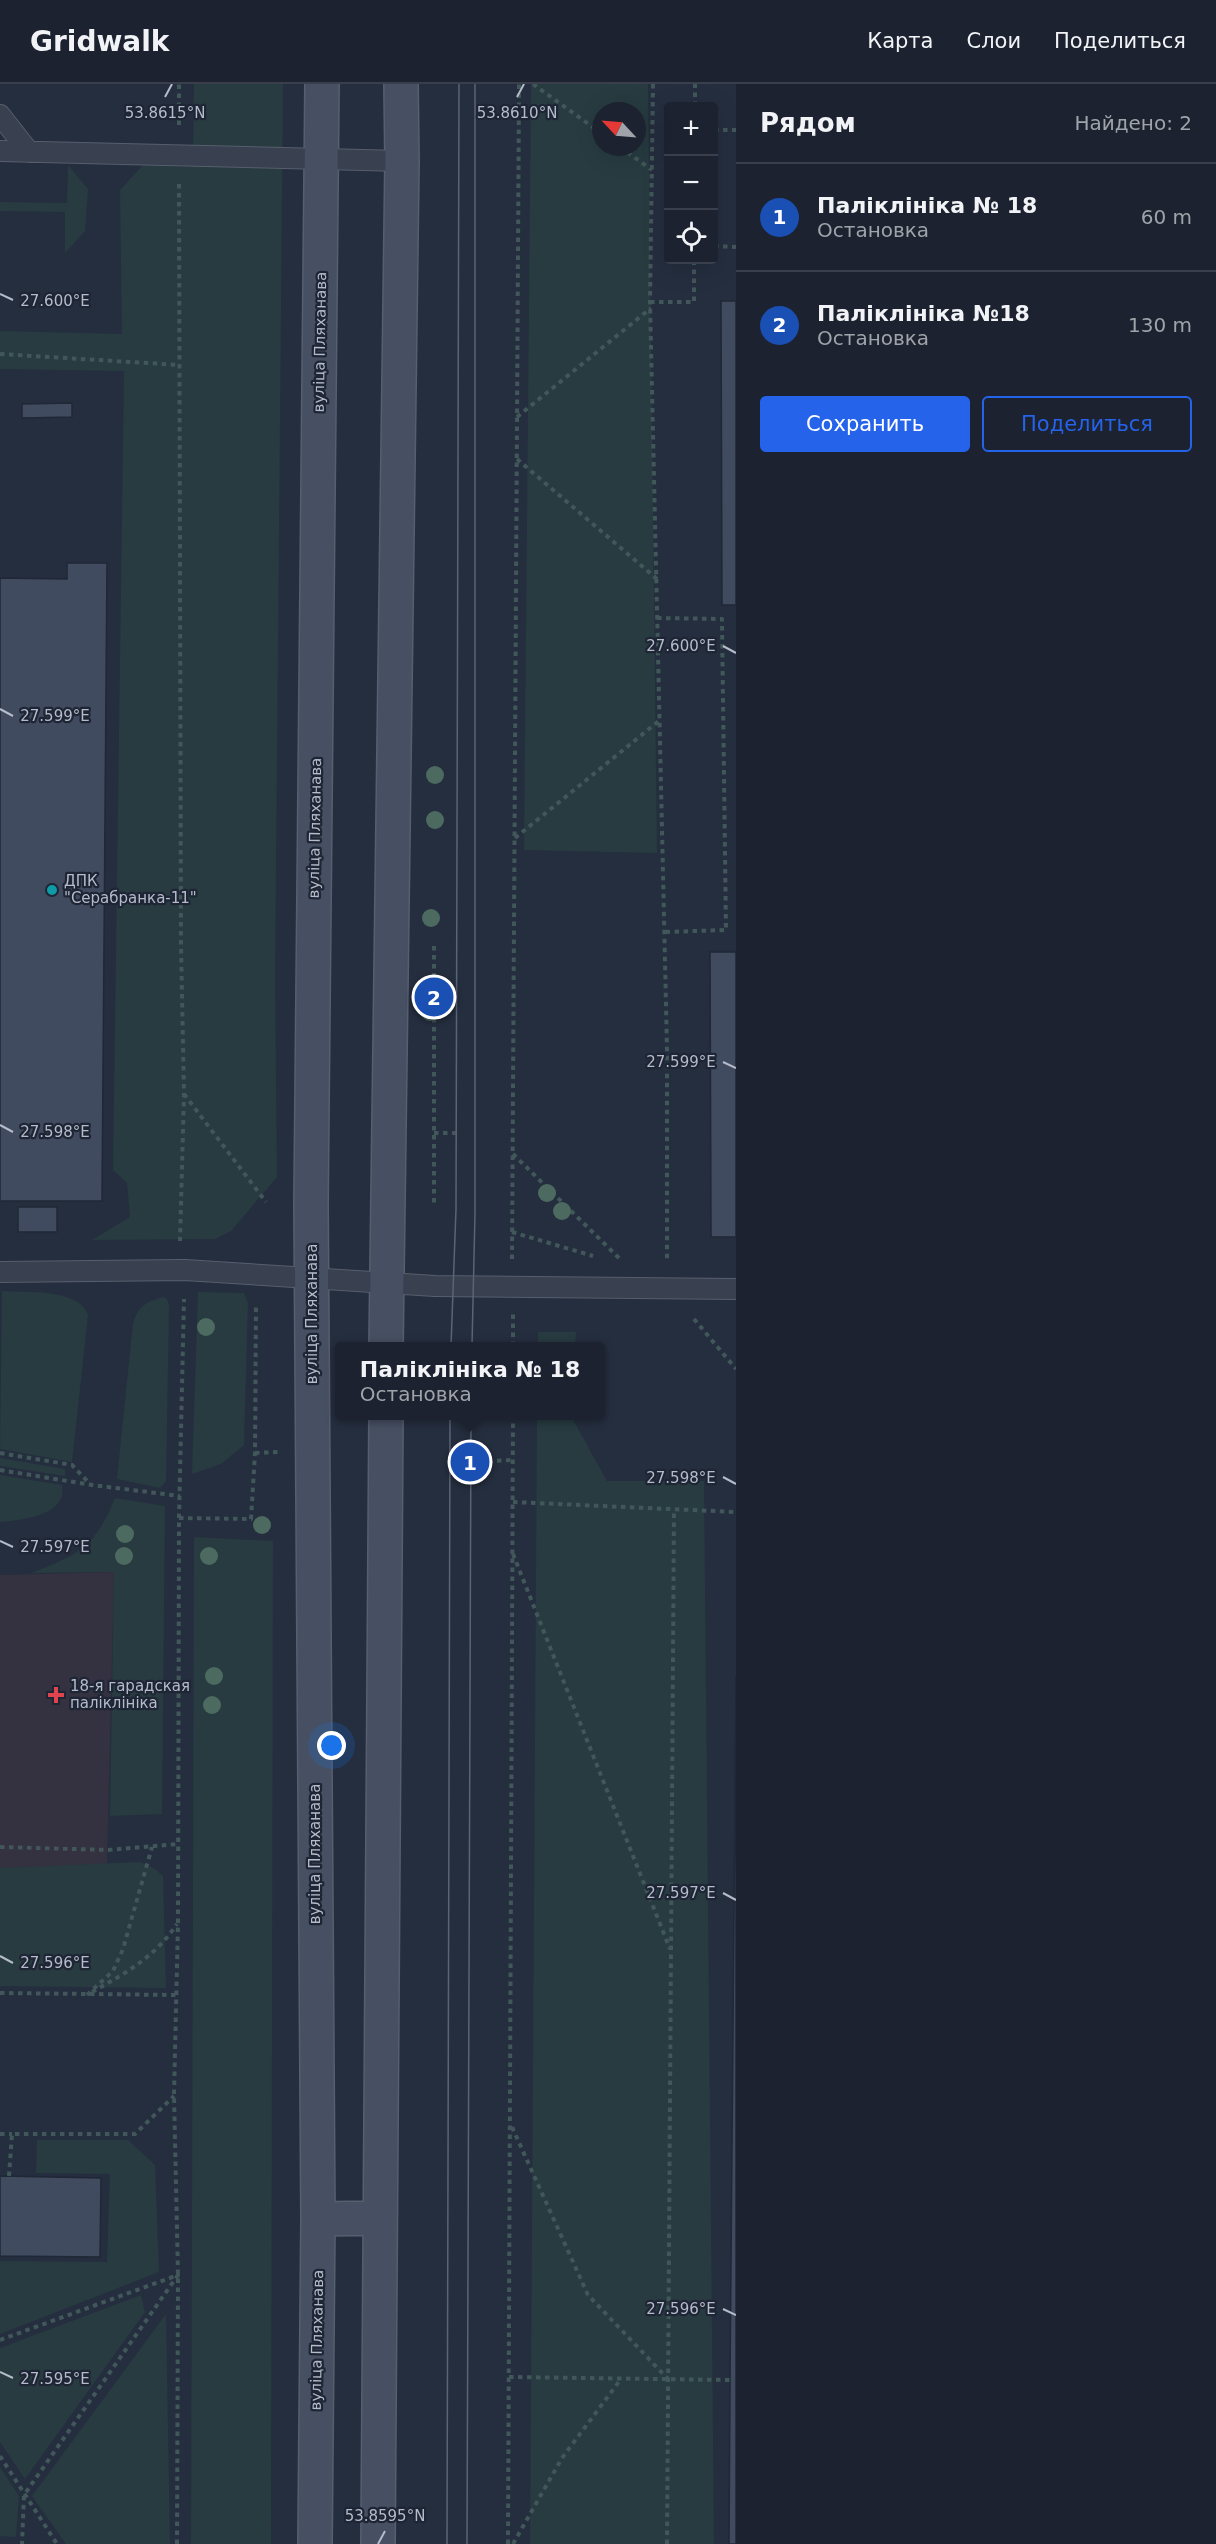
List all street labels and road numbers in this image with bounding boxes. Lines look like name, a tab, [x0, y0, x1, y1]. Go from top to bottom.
street label: вуліца Пляханава	[310, 272, 330, 412]
street label: вуліца Пляханава	[305, 758, 325, 898]
street label: вуліца Пляханава	[303, 1244, 321, 1384]
street label: вуліца Пляханава	[306, 1784, 324, 1924]
street label: вуліца Пляханава	[307, 2270, 327, 2410]

